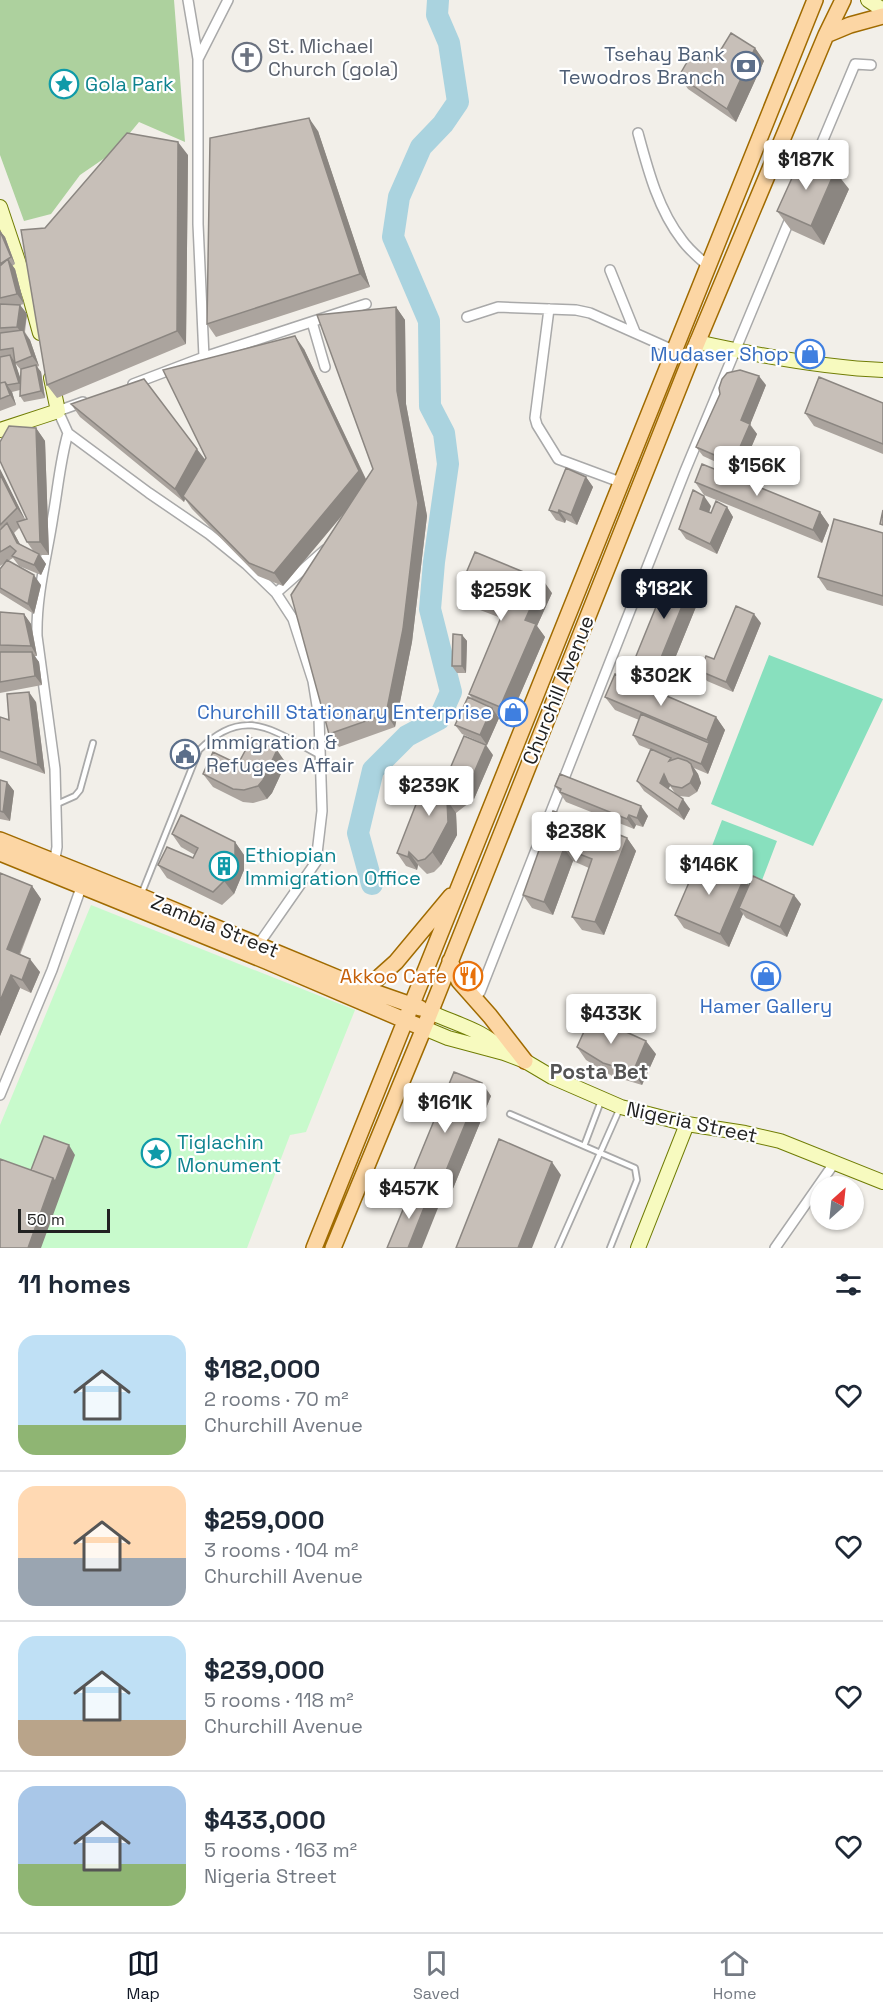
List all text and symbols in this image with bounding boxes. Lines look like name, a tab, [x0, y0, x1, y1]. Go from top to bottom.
place label: St. Michael Church (gola)	[268, 33, 398, 82]
church icon: St. Michael Church (gola)	[231, 41, 263, 73]
place label: Tsehay Bank Tewodros Branch	[559, 41, 725, 90]
bank icon: Tsehay Bank Tewodros Branch	[730, 50, 762, 82]
place icon: Gola Park	[48, 68, 80, 100]
place label: Gola Park	[85, 71, 174, 97]
pin: $187K	[764, 140, 848, 191]
text: $187K	[778, 146, 834, 172]
shop icon: Mudaser Shop	[794, 338, 826, 370]
place label: Mudaser Shop	[650, 341, 789, 367]
pin: $156K	[715, 446, 799, 497]
text: $156K	[728, 452, 786, 478]
pin: $182K	[622, 569, 706, 620]
pin: $259K	[459, 571, 543, 622]
text: $182K	[635, 575, 693, 601]
text: $259K	[471, 577, 531, 603]
street label: Churchill Avenue	[516, 612, 600, 768]
pin: $302K	[619, 656, 703, 707]
text: $302K	[630, 662, 692, 688]
shop icon: Churchill Stationary Enterprise	[497, 696, 529, 728]
place label: Churchill Stationary Enterprise	[197, 699, 492, 725]
place label: Immigration & Refugees Affair	[206, 729, 354, 778]
public building icon: Immigration & Refugees Affair	[169, 738, 201, 770]
pin: $239K	[387, 766, 471, 817]
text: $239K	[398, 772, 460, 798]
pin: $238K	[534, 812, 618, 863]
text: $238K	[546, 818, 606, 844]
place label: Ethiopian Immigration Office	[245, 842, 421, 891]
pin: $146K	[667, 845, 751, 896]
building icon: Ethiopian Immigration Office	[208, 850, 240, 882]
text: $146K	[680, 851, 738, 877]
street label: Zambia Street	[147, 889, 283, 963]
restaurant icon: Akkoo Cafe	[452, 960, 484, 992]
shop icon: Hamer Gallery	[750, 960, 782, 992]
place label: Akkoo Cafe	[340, 963, 447, 989]
place label: Hamer Gallery	[700, 993, 832, 1019]
pin: $433K	[569, 994, 653, 1045]
text: $433K	[580, 1000, 642, 1026]
district label: Posta Bet	[550, 1058, 648, 1085]
pin: $161K	[403, 1083, 487, 1134]
text: $161K	[418, 1089, 473, 1115]
street label: Nigeria Street	[624, 1095, 760, 1149]
place label: Tiglachin Monument	[177, 1129, 281, 1178]
place icon: Tiglachin Monument	[140, 1137, 172, 1169]
pin: $457K	[367, 1169, 451, 1220]
text: $457K	[379, 1175, 439, 1201]
north arrow	[810, 1176, 864, 1230]
map controls	[810, 1176, 864, 1230]
scale bar	[18, 1206, 110, 1234]
text: 50 m	[27, 1209, 65, 1230]
text: 11 homes	[18, 1267, 131, 1301]
icon: filters	[832, 1268, 865, 1301]
text: $182,000	[204, 1352, 320, 1386]
icon: home	[66, 1359, 138, 1431]
icon: heart	[832, 1379, 865, 1412]
text: 2 rooms · 70 m²	[204, 1386, 348, 1412]
text: Churchill Avenue	[204, 1412, 363, 1438]
text: $259,000	[204, 1503, 324, 1537]
icon: home	[66, 1510, 138, 1582]
icon: heart	[832, 1530, 865, 1563]
text: 3 rooms · 104 m²	[204, 1537, 358, 1563]
text: Churchill Avenue	[204, 1563, 363, 1589]
text: $239,000	[204, 1653, 325, 1687]
icon: home	[66, 1660, 138, 1732]
icon: heart	[832, 1680, 865, 1713]
text: 5 rooms · 118 m²	[204, 1687, 354, 1713]
text: Churchill Avenue	[204, 1713, 363, 1739]
text: $433,000	[204, 1803, 326, 1837]
icon: home	[66, 1810, 138, 1882]
icon: heart	[832, 1830, 865, 1863]
text: 5 rooms · 163 m²	[204, 1837, 357, 1863]
text: Nigeria Street	[204, 1863, 337, 1889]
tab: Map	[127, 1947, 160, 2004]
tab: Saved	[413, 1947, 460, 2004]
tab: Home	[713, 1947, 756, 2004]

